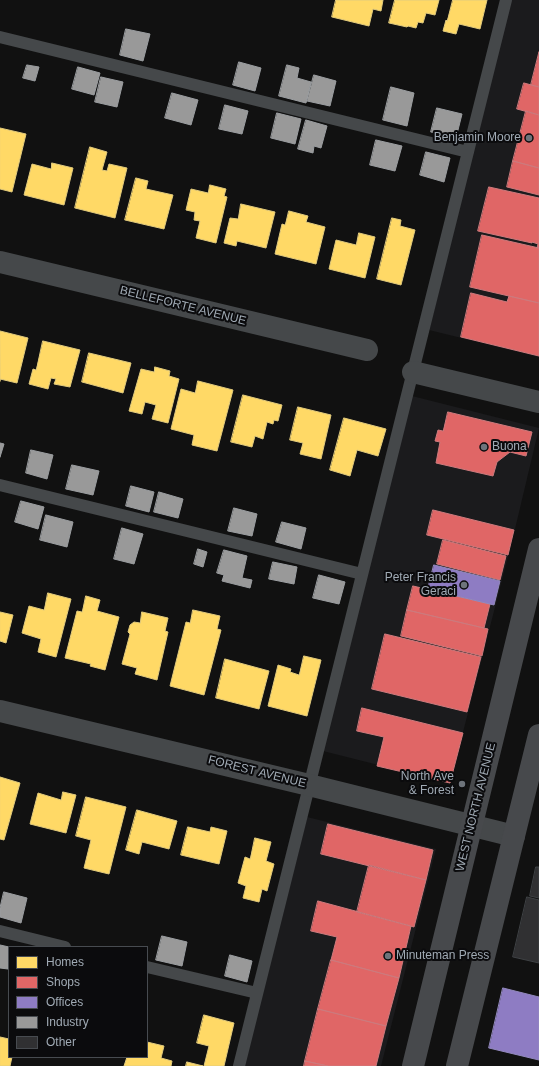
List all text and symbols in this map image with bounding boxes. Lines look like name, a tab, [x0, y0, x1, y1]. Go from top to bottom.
place label: Benjamin Moore	[434, 131, 521, 145]
marker: Benjamin Moore	[524, 133, 534, 143]
street label: BELLEFORTE AVENUE	[118, 283, 248, 329]
place label: Buona	[492, 440, 527, 454]
marker: Buona	[479, 442, 489, 452]
place label: Peter Francis Geraci	[385, 571, 456, 599]
marker: Peter Francis Geraci	[459, 580, 469, 590]
street label: WEST NORTH AVENUE	[453, 741, 499, 873]
street label: FOREST AVENUE	[207, 753, 307, 791]
place label: North Ave & Forest	[401, 770, 454, 798]
marker: North Ave & Forest	[457, 779, 467, 789]
legend	[8, 946, 148, 1058]
place label: Minuteman Press	[396, 949, 489, 963]
marker: Minuteman Press	[383, 951, 393, 961]
text: Homes	[46, 955, 84, 969]
text: Shops	[46, 975, 80, 989]
text: Offices	[46, 995, 83, 1009]
text: Industry	[46, 1015, 89, 1029]
text: Other	[46, 1035, 76, 1049]

